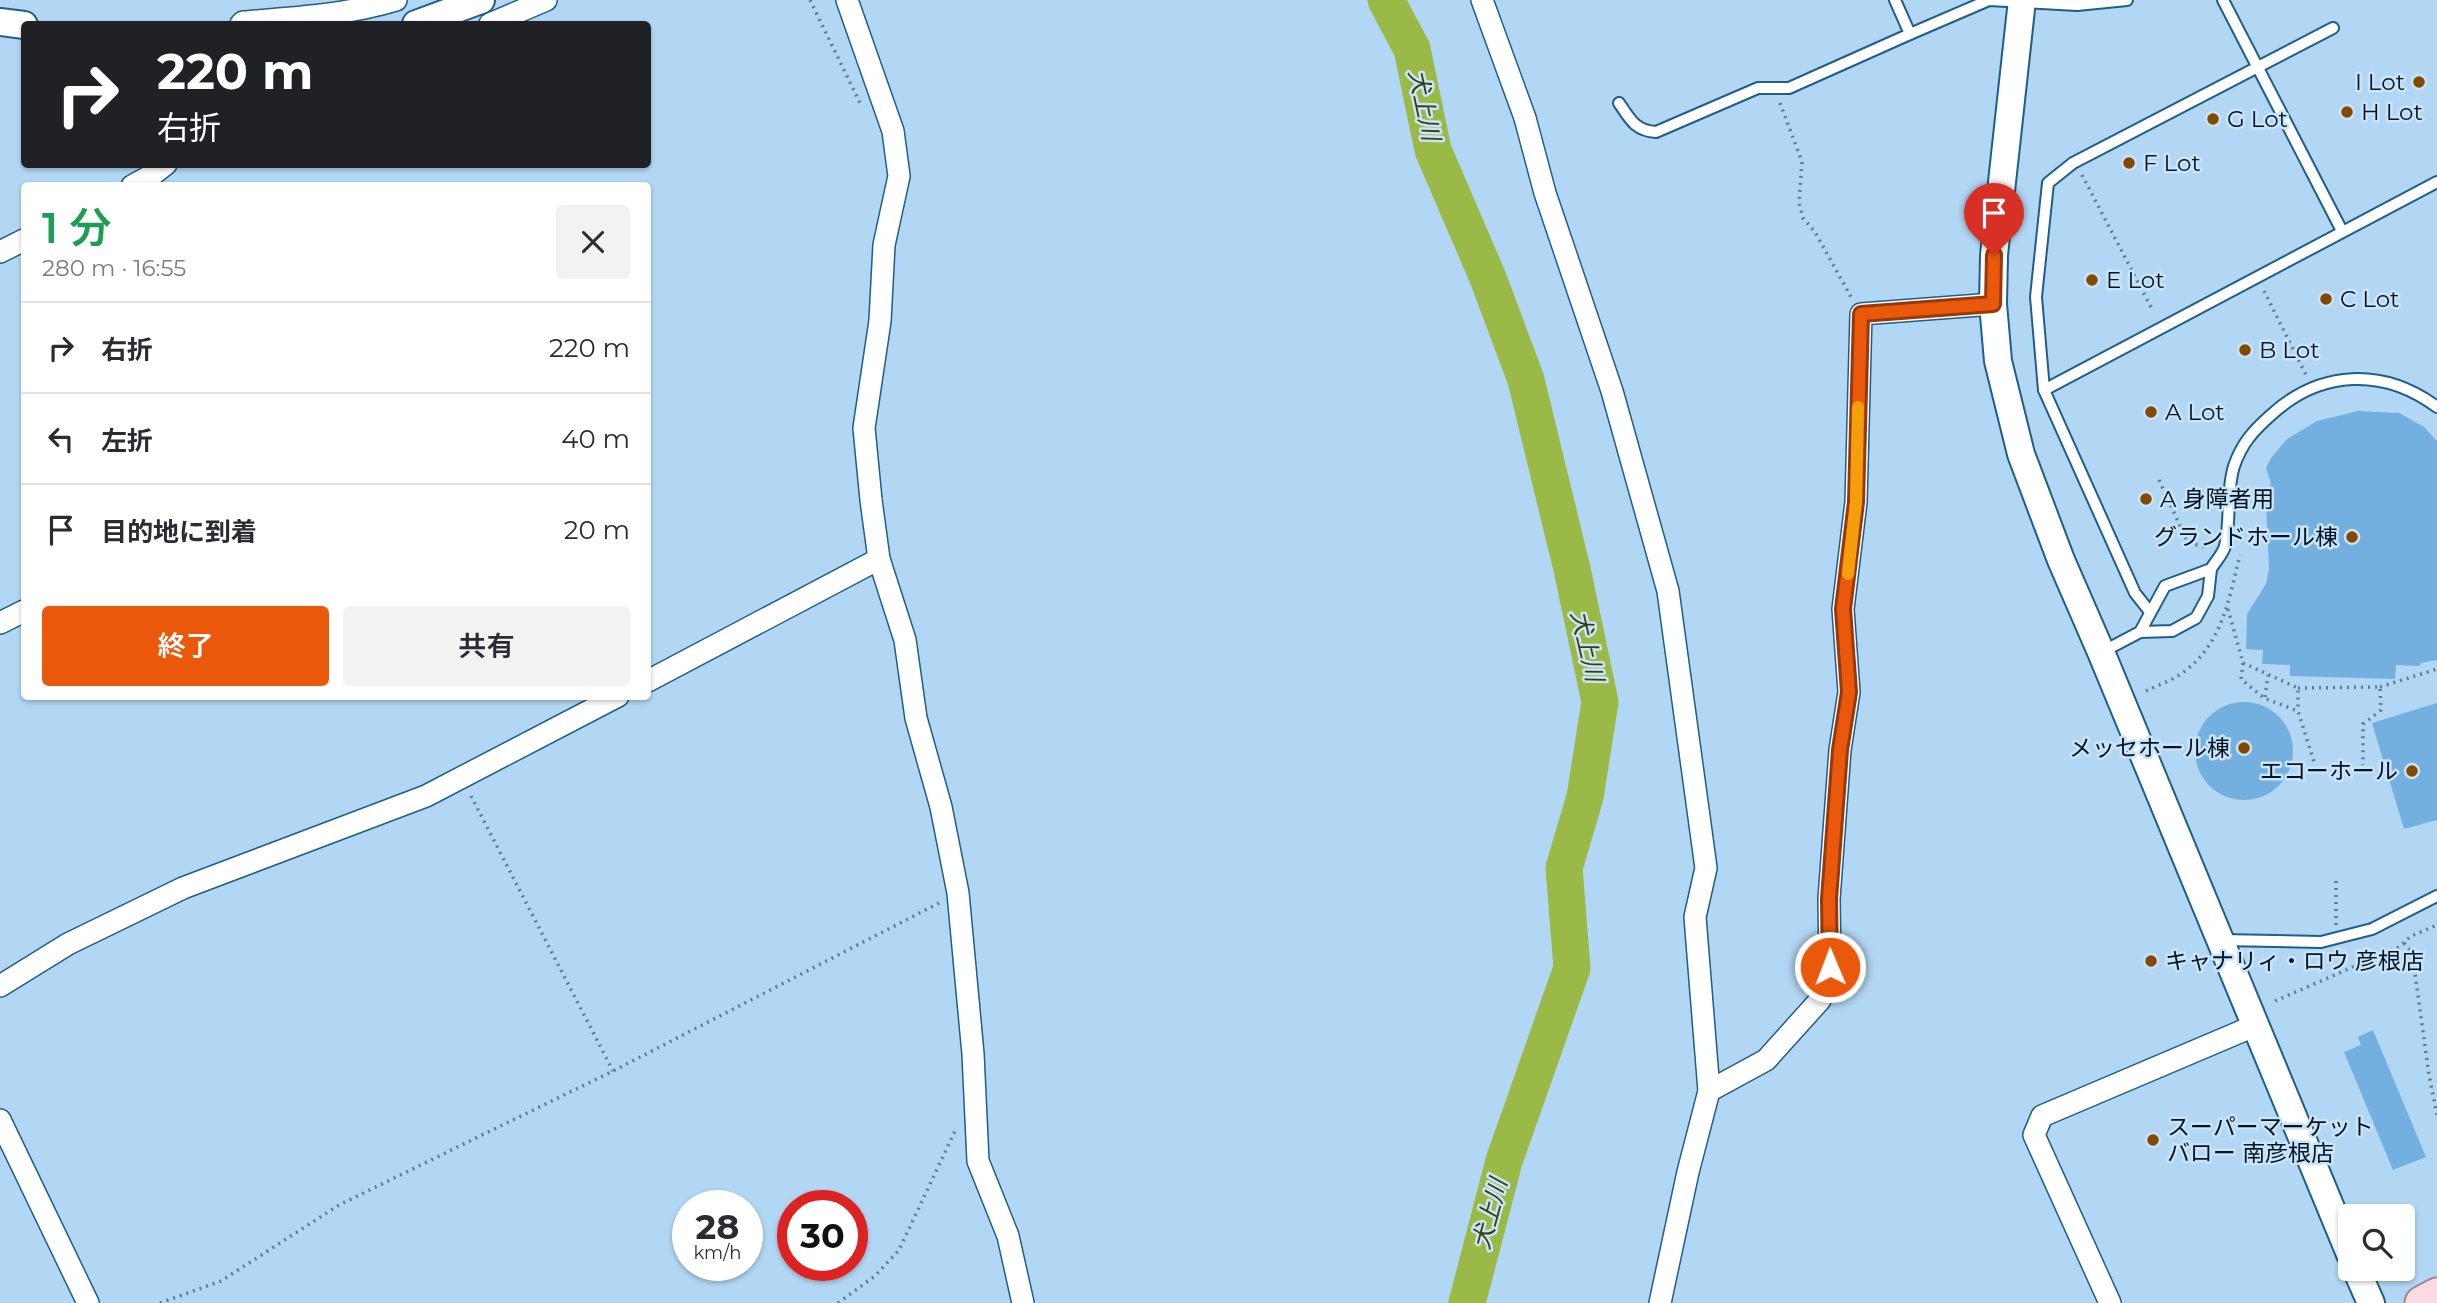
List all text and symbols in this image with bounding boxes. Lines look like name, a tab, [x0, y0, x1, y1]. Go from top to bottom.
text: 220 m	[157, 42, 313, 101]
icon: right	[42, 49, 133, 140]
water label: 犬上川	[1403, 67, 1447, 146]
place label: I Lot	[2355, 68, 2405, 96]
marker: I Lot	[2411, 74, 2427, 90]
place label: H Lot	[2361, 98, 2423, 126]
marker: H Lot	[2339, 104, 2355, 120]
place label: G Lot	[2227, 105, 2288, 133]
text: 右折	[157, 108, 221, 147]
marker: G Lot	[2205, 111, 2221, 127]
place label: F Lot	[2143, 149, 2201, 177]
marker: F Lot	[2121, 155, 2137, 171]
pin	[1964, 183, 2024, 255]
icon: arrive	[1975, 194, 2013, 232]
text: 1 分	[42, 202, 112, 254]
button: close	[556, 205, 630, 279]
text: 280 m · 16:55	[42, 254, 186, 282]
place label: E Lot	[2106, 266, 2165, 294]
marker: E Lot	[2084, 272, 2100, 288]
place label: C Lot	[2340, 285, 2399, 313]
marker: C Lot	[2318, 291, 2334, 307]
icon: right	[42, 329, 80, 367]
text: 220 m	[549, 332, 630, 364]
text: 右折	[101, 334, 153, 366]
place label: B Lot	[2259, 336, 2320, 364]
marker: B Lot	[2237, 342, 2253, 358]
place label: A Lot	[2165, 398, 2225, 426]
marker: A Lot	[2143, 404, 2159, 420]
icon: left	[42, 420, 80, 458]
text: 40 m	[561, 423, 630, 455]
text: 左折	[101, 425, 153, 457]
place label: A 身障者用	[2160, 485, 2275, 513]
marker: A 身障者用	[2138, 491, 2154, 507]
icon: arrive	[42, 511, 80, 549]
text: 20 m	[564, 514, 630, 546]
text: 目的地に到着	[101, 516, 257, 548]
place label: グランドホール棟	[2154, 523, 2338, 551]
marker: グランドホール棟	[2344, 529, 2360, 545]
button: 終了	[42, 606, 329, 686]
button: 共有	[343, 606, 630, 686]
water label: 犬上川	[1565, 608, 1610, 687]
place label: メッセホール棟	[2069, 734, 2230, 762]
marker: メッセホール棟	[2236, 740, 2252, 756]
place label: エコーホール	[2260, 757, 2398, 785]
marker: エコーホール	[2404, 763, 2420, 779]
position arrow	[1793, 930, 1867, 1004]
place label: キャナリィ・ロウ 彦根店	[2165, 947, 2424, 975]
marker: キャナリィ・ロウ 彦根店	[2143, 953, 2159, 969]
place label: スーパーマーケット バロー 南彦根店	[2167, 1113, 2374, 1167]
marker: スーパーマーケット バロー 南彦根店	[2145, 1132, 2161, 1148]
water label: 犬上川	[1466, 1172, 1514, 1252]
speed limit sign: 30	[777, 1190, 868, 1281]
map controls	[2338, 1204, 2415, 1281]
button: search	[2338, 1204, 2415, 1281]
text: 28	[696, 1205, 739, 1248]
text: km/h	[693, 1242, 742, 1264]

